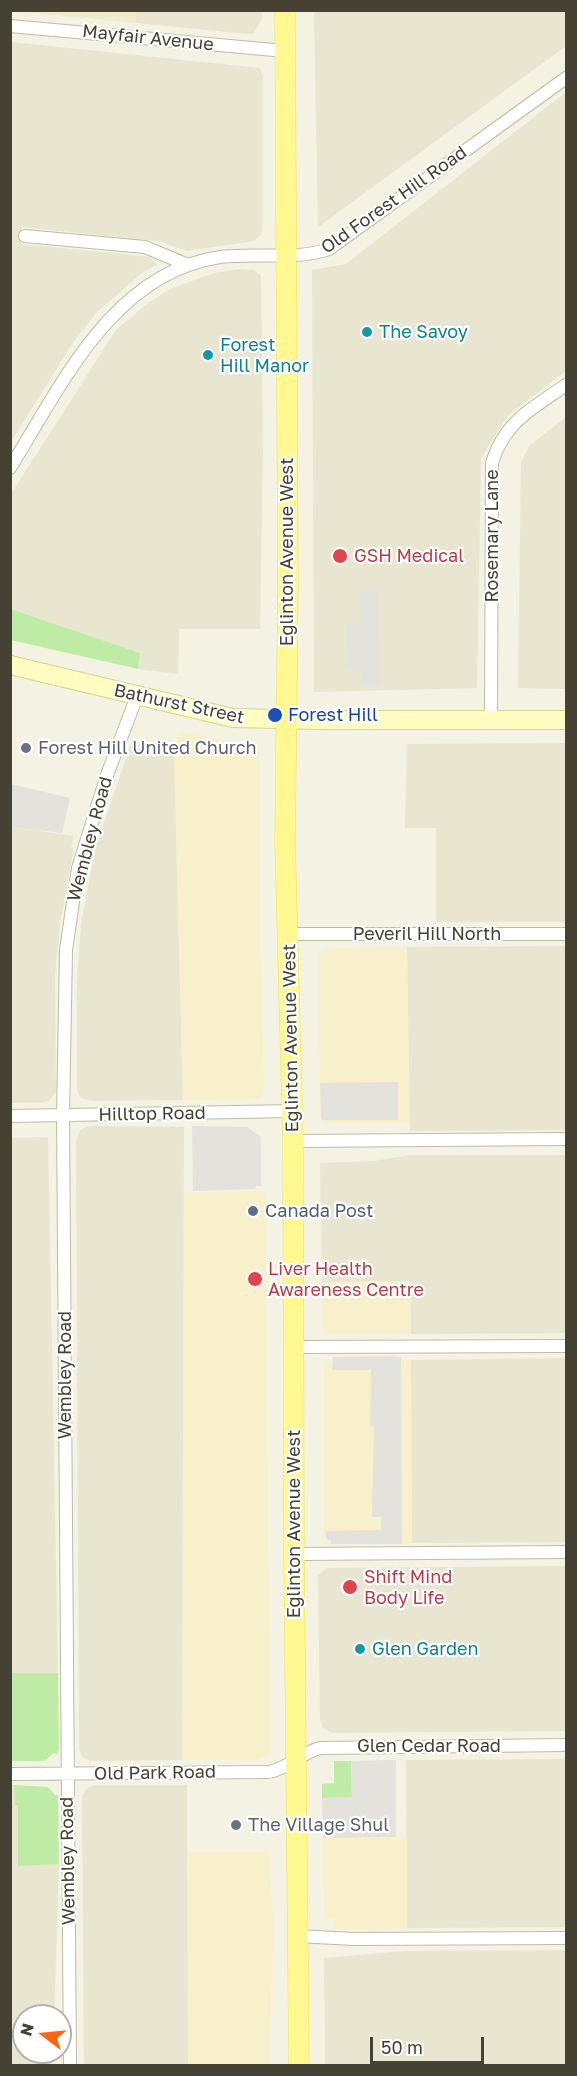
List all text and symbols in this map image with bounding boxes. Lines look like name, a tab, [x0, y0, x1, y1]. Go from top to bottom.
street label: Mayfair Avenue	[81, 20, 215, 56]
street label: Old Forest Hill Road	[317, 142, 471, 258]
place label: The Savoy	[379, 321, 468, 343]
marker: The Savoy	[360, 325, 374, 339]
place label: Forest Hill Manor	[220, 334, 309, 376]
marker: Forest Hill Manor	[201, 348, 215, 362]
street label: Eglinton Avenue West	[276, 458, 298, 646]
street label: Rosemary Lane	[481, 469, 503, 603]
place label: GSH Medical	[354, 545, 464, 567]
marker: GSH Medical	[331, 547, 349, 565]
street label: Bathurst Street	[112, 680, 246, 728]
place label: Forest Hill	[288, 704, 378, 726]
marker: Forest Hill	[266, 706, 284, 724]
place label: Forest Hill United Church	[38, 737, 257, 759]
marker: Forest Hill United Church	[19, 741, 33, 755]
street label: Wembley Road	[63, 774, 117, 904]
street label: Peveril Hill North	[353, 923, 501, 945]
street label: Eglinton Avenue West	[279, 943, 303, 1133]
street label: Hilltop Road	[98, 1102, 206, 1126]
place label: Canada Post	[265, 1200, 374, 1222]
marker: Canada Post	[246, 1204, 260, 1218]
place label: Liver Health Awareness Centre	[268, 1258, 424, 1300]
marker: Liver Health Awareness Centre	[246, 1270, 264, 1288]
street label: Wembley Road	[54, 1311, 76, 1439]
street label: Eglinton Avenue West	[283, 1430, 305, 1618]
place label: Shift Mind Body Life	[364, 1566, 452, 1608]
marker: Shift Mind Body Life	[341, 1578, 359, 1596]
place label: Glen Garden	[372, 1638, 479, 1660]
marker: Glen Garden	[353, 1642, 367, 1656]
street label: Glen Cedar Road	[357, 1735, 501, 1757]
street label: Old Park Road	[94, 1761, 216, 1785]
street label: Wembley Road	[56, 1797, 80, 1925]
place label: The Village Shul	[248, 1814, 389, 1836]
marker: The Village Shul	[229, 1818, 243, 1832]
north arrow	[12, 2004, 72, 2064]
text: N	[15, 2021, 38, 2038]
scale bar	[373, 2025, 487, 2063]
text: 50 m	[381, 2036, 423, 2058]

